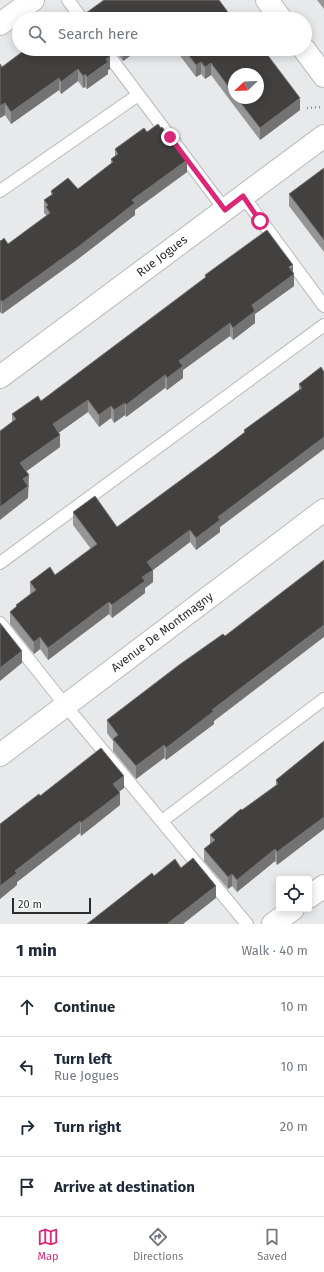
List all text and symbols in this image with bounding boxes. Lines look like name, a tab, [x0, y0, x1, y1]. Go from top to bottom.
search box	[12, 12, 312, 56]
icon: search	[26, 23, 48, 45]
text: Search here	[58, 25, 138, 43]
north arrow	[228, 68, 264, 104]
route end	[161, 128, 179, 146]
route start	[251, 212, 269, 230]
street label: Rue Jogues	[134, 232, 190, 280]
street label: Avenue De Montmagny	[108, 589, 216, 675]
map controls	[276, 876, 312, 912]
button: locate	[276, 876, 312, 912]
scale bar	[12, 896, 91, 915]
text: 20 m	[18, 898, 42, 911]
text: 1 min	[16, 940, 57, 961]
text: Walk · 40 m	[241, 943, 308, 958]
icon: ahead	[16, 996, 38, 1018]
text: Continue	[54, 998, 115, 1016]
text: 10 m	[281, 999, 308, 1014]
text: Turn left	[54, 1050, 112, 1068]
icon: left	[16, 1056, 38, 1078]
text: 10 m	[281, 1059, 308, 1074]
text: Rue Jogues	[54, 1068, 119, 1083]
icon: right	[16, 1116, 38, 1138]
text: Turn right	[54, 1118, 121, 1136]
text: 20 m	[280, 1119, 308, 1134]
icon: arrive	[16, 1176, 38, 1198]
text: Arrive at destination	[54, 1178, 195, 1196]
tab: Map	[37, 1226, 59, 1263]
tab: Directions	[133, 1226, 183, 1263]
tab: Saved	[257, 1226, 287, 1263]

